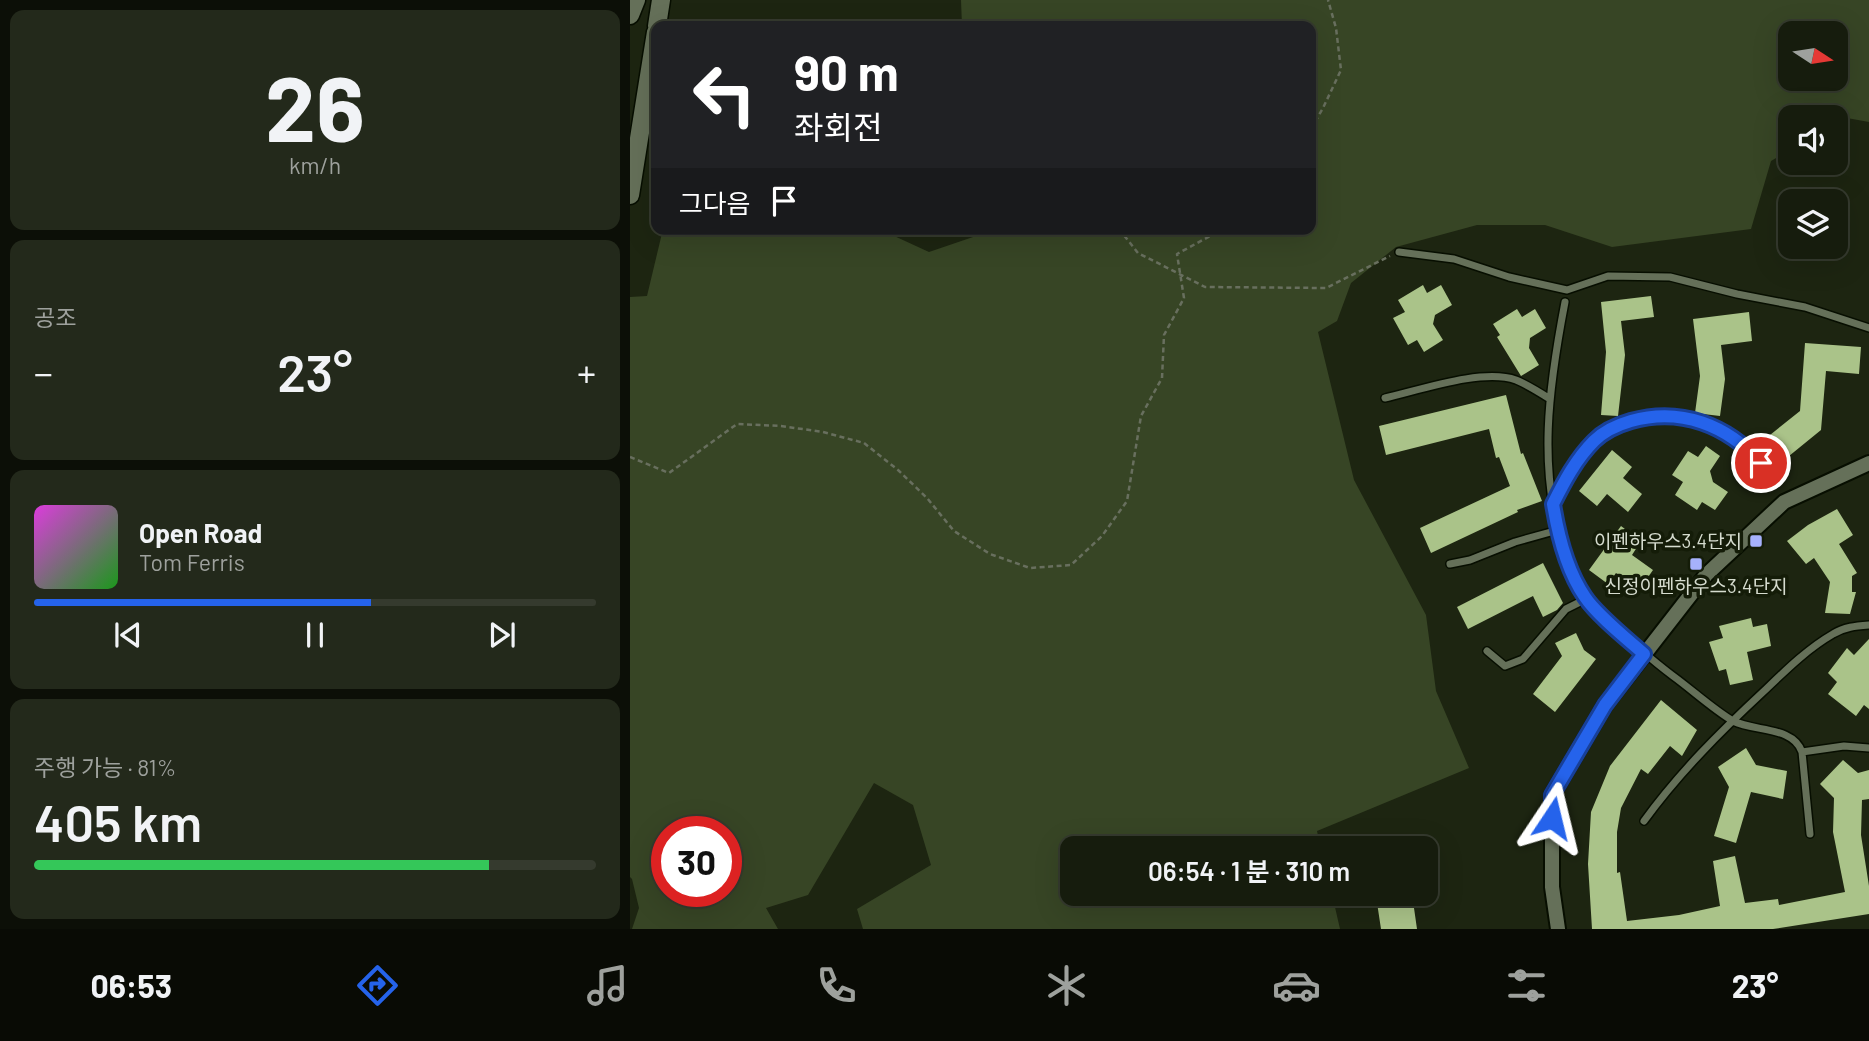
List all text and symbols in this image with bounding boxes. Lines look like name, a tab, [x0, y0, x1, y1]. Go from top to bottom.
north arrow	[1778, 21, 1848, 91]
map controls	[1778, 21, 1848, 259]
text: 90 m	[794, 42, 899, 101]
icon: left	[679, 49, 770, 140]
text: 26	[265, 51, 365, 160]
button: sound	[1778, 105, 1848, 175]
text: 좌회전	[794, 107, 882, 145]
text: km/h	[289, 151, 341, 179]
icon: arrive	[765, 182, 803, 220]
text: 그다음	[679, 187, 751, 218]
button: layers	[1778, 189, 1848, 259]
text: 공조	[34, 303, 76, 331]
text: 23°	[277, 340, 353, 402]
text: −	[34, 349, 53, 395]
text: +	[577, 349, 596, 395]
pin	[1731, 433, 1791, 493]
icon: arrive	[1742, 444, 1780, 482]
text: Open Road	[139, 517, 262, 548]
place label: 이펜하우스3.4단지	[1594, 529, 1742, 552]
marker: 이펜하우스3.4단지	[1748, 533, 1764, 549]
text: Tom Ferris	[139, 548, 245, 576]
marker: 신정이펜하우스3.4단지	[1688, 556, 1704, 572]
place label: 신정이펜하우스3.4단지	[1605, 574, 1787, 597]
icon: previous	[109, 616, 147, 654]
icon: pause	[296, 616, 334, 654]
icon: next	[483, 616, 521, 654]
text: 주행 가능 · 81%	[34, 753, 176, 781]
position arrow	[1515, 781, 1589, 855]
text: 405 km	[34, 790, 202, 852]
speed limit sign: 30	[651, 816, 742, 907]
text: 06:54 · 1 분 · 310 m	[1148, 855, 1350, 886]
icon: directions	[353, 961, 402, 1010]
icon: music	[583, 961, 632, 1010]
icon: phone	[812, 961, 861, 1010]
icon: climate	[1042, 961, 1091, 1010]
icon: car	[1272, 961, 1321, 1010]
icon: filters	[1502, 961, 1551, 1010]
text: 06:53	[90, 966, 172, 1004]
text: 23°	[1732, 966, 1779, 1004]

